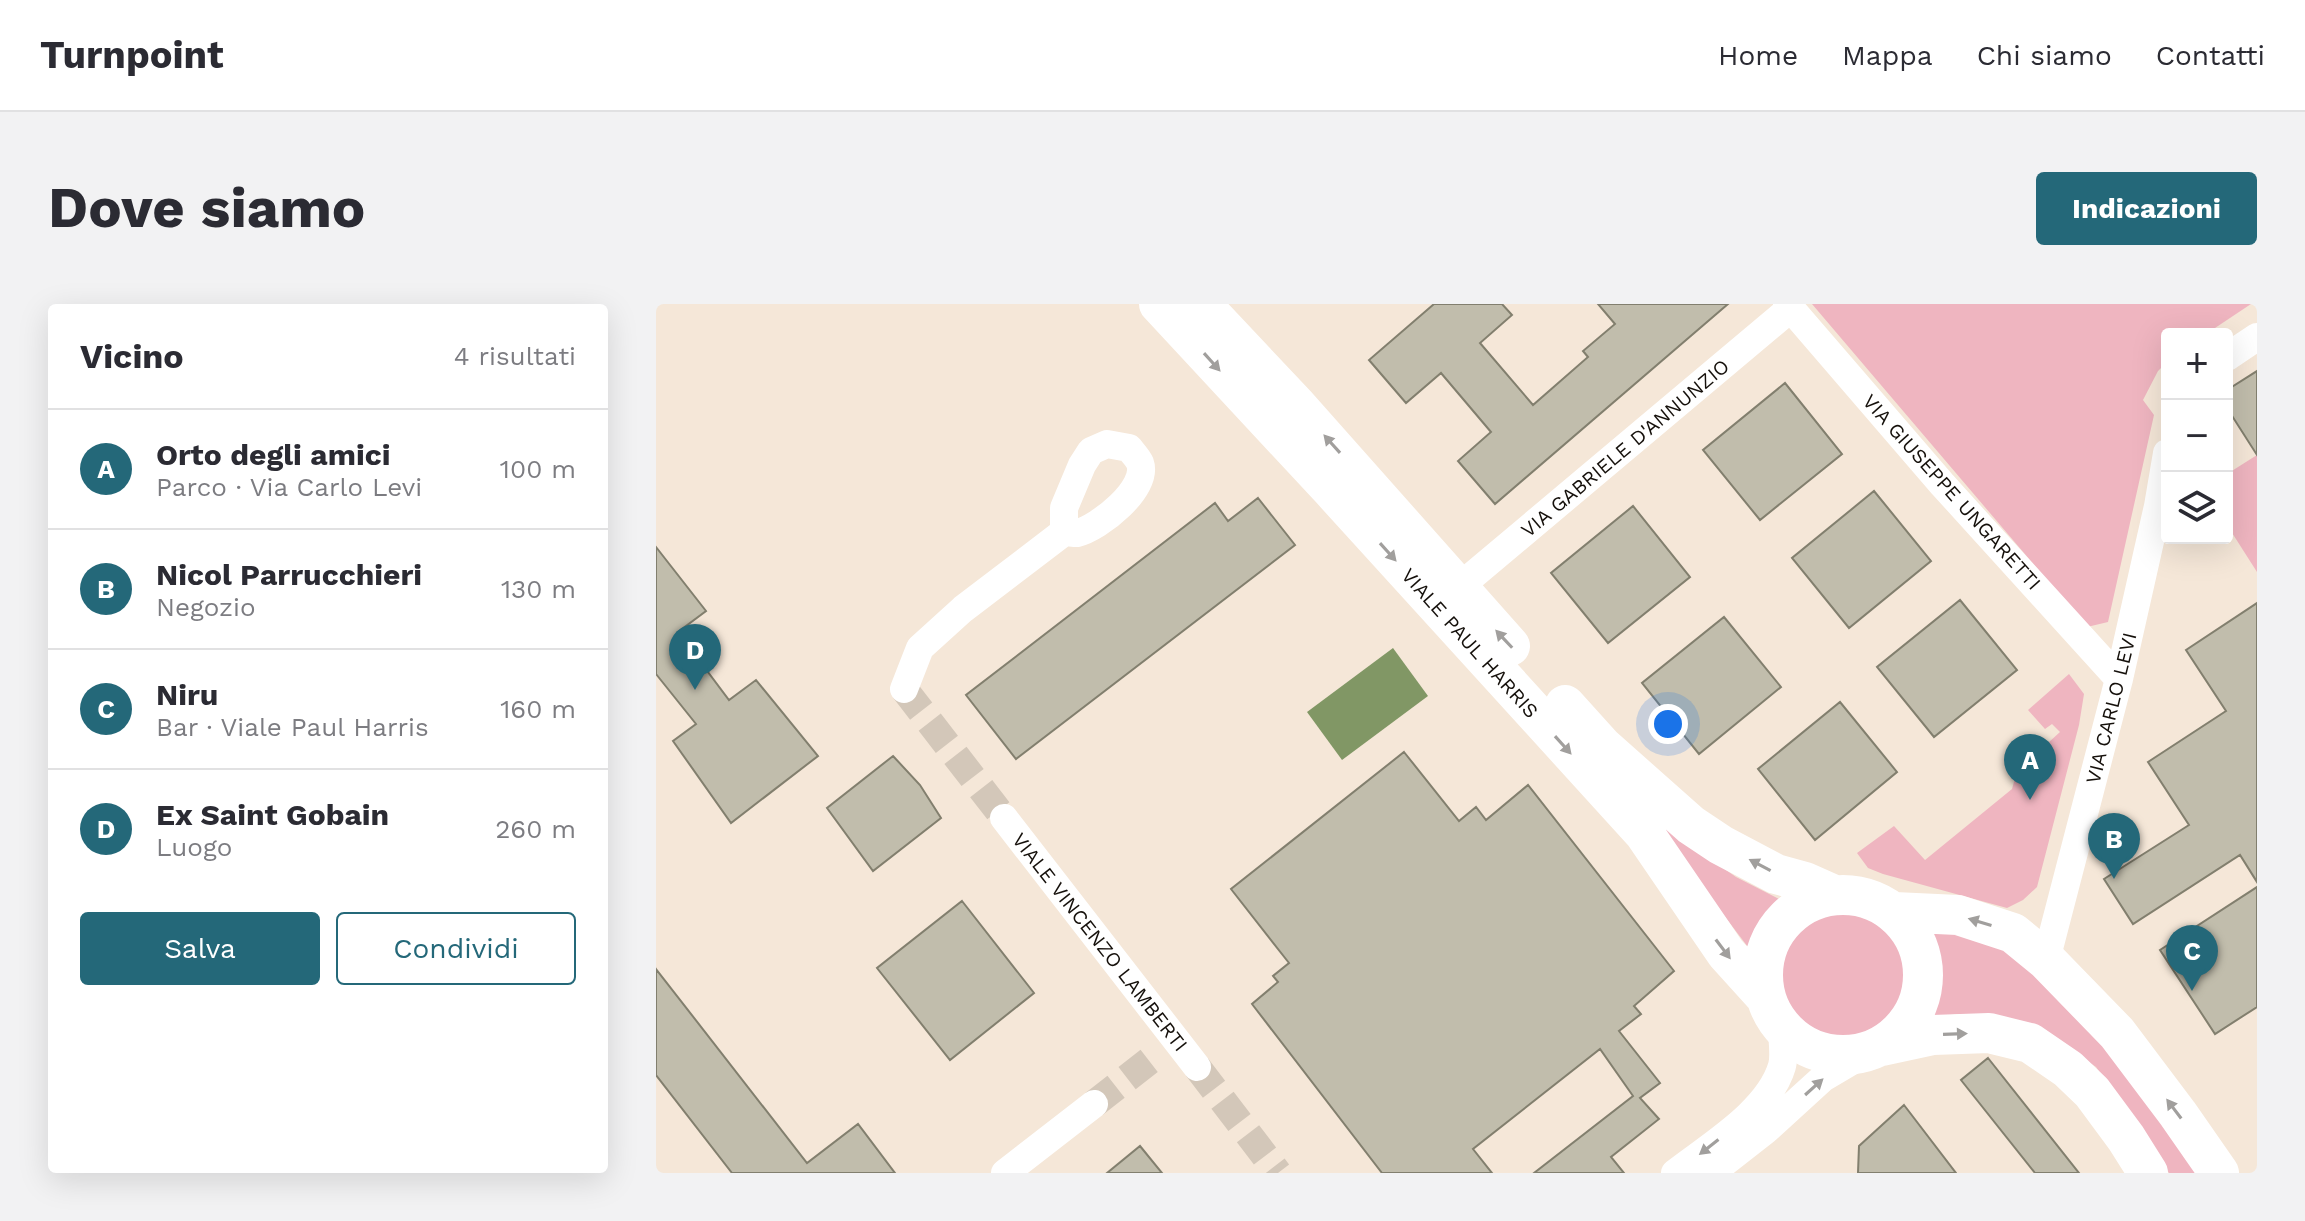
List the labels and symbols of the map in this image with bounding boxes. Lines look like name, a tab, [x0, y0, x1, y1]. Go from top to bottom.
one-way arrow	[1202, 352, 1220, 371]
street label: VIA GABRIELE D'ANNUNZIO	[1516, 354, 1734, 542]
street label: VIA GIUSEPPE UNGARETTI	[1858, 389, 2046, 595]
one-way arrow	[1323, 435, 1341, 454]
one-way arrow	[1379, 543, 1397, 562]
street label: VIALE PAUL HARRIS	[1396, 563, 1544, 723]
pin: D	[669, 624, 721, 690]
one-way arrow	[1495, 630, 1513, 649]
street label: VIA CARLO LEVI	[2081, 630, 2141, 786]
your location	[1648, 704, 1688, 744]
pin: A	[2004, 734, 2056, 800]
one-way arrow	[1554, 735, 1572, 754]
pin: B	[2088, 813, 2140, 879]
street label: VIALE VINCENZO LAMBERTI	[1007, 828, 1193, 1056]
one-way arrow	[1748, 859, 1771, 872]
one-way arrow	[1967, 915, 1991, 928]
pin: C	[2166, 925, 2218, 991]
one-way arrow	[1715, 938, 1731, 959]
one-way arrow	[1943, 1028, 1968, 1040]
one-way arrow	[1804, 1078, 1823, 1096]
one-way arrow	[2167, 1099, 2183, 1119]
one-way arrow	[1699, 1138, 1719, 1154]

